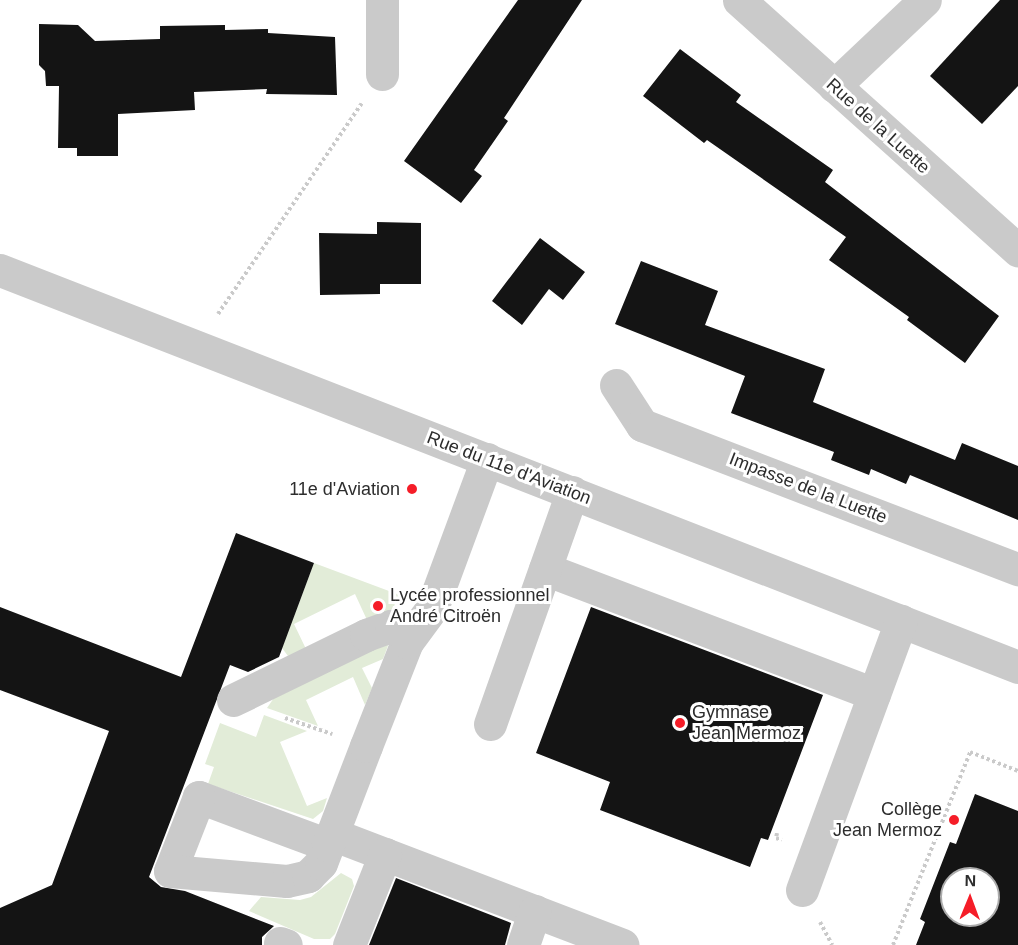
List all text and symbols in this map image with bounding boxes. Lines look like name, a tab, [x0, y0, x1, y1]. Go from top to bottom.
street label: Rue de la Luette	[822, 74, 934, 178]
street label: Rue du 11e d'Aviation	[424, 427, 594, 509]
street label: Impasse de la Luette	[726, 448, 890, 528]
place label: 11e d'Aviation	[289, 478, 400, 500]
marker: 11e d'Aviation	[405, 482, 419, 496]
place label: Lycée professionnel André Citroën	[390, 585, 549, 628]
marker: Lycée professionnel André Citroën	[371, 599, 385, 613]
place label: Gymnase Jean Mermoz	[692, 702, 801, 744]
marker: Gymnase Jean Mermoz	[673, 716, 687, 730]
place label: Collège Jean Mermoz	[833, 799, 942, 842]
marker: Collège Jean Mermoz	[947, 813, 961, 827]
north arrow	[940, 867, 1000, 927]
text: N	[964, 872, 976, 889]

